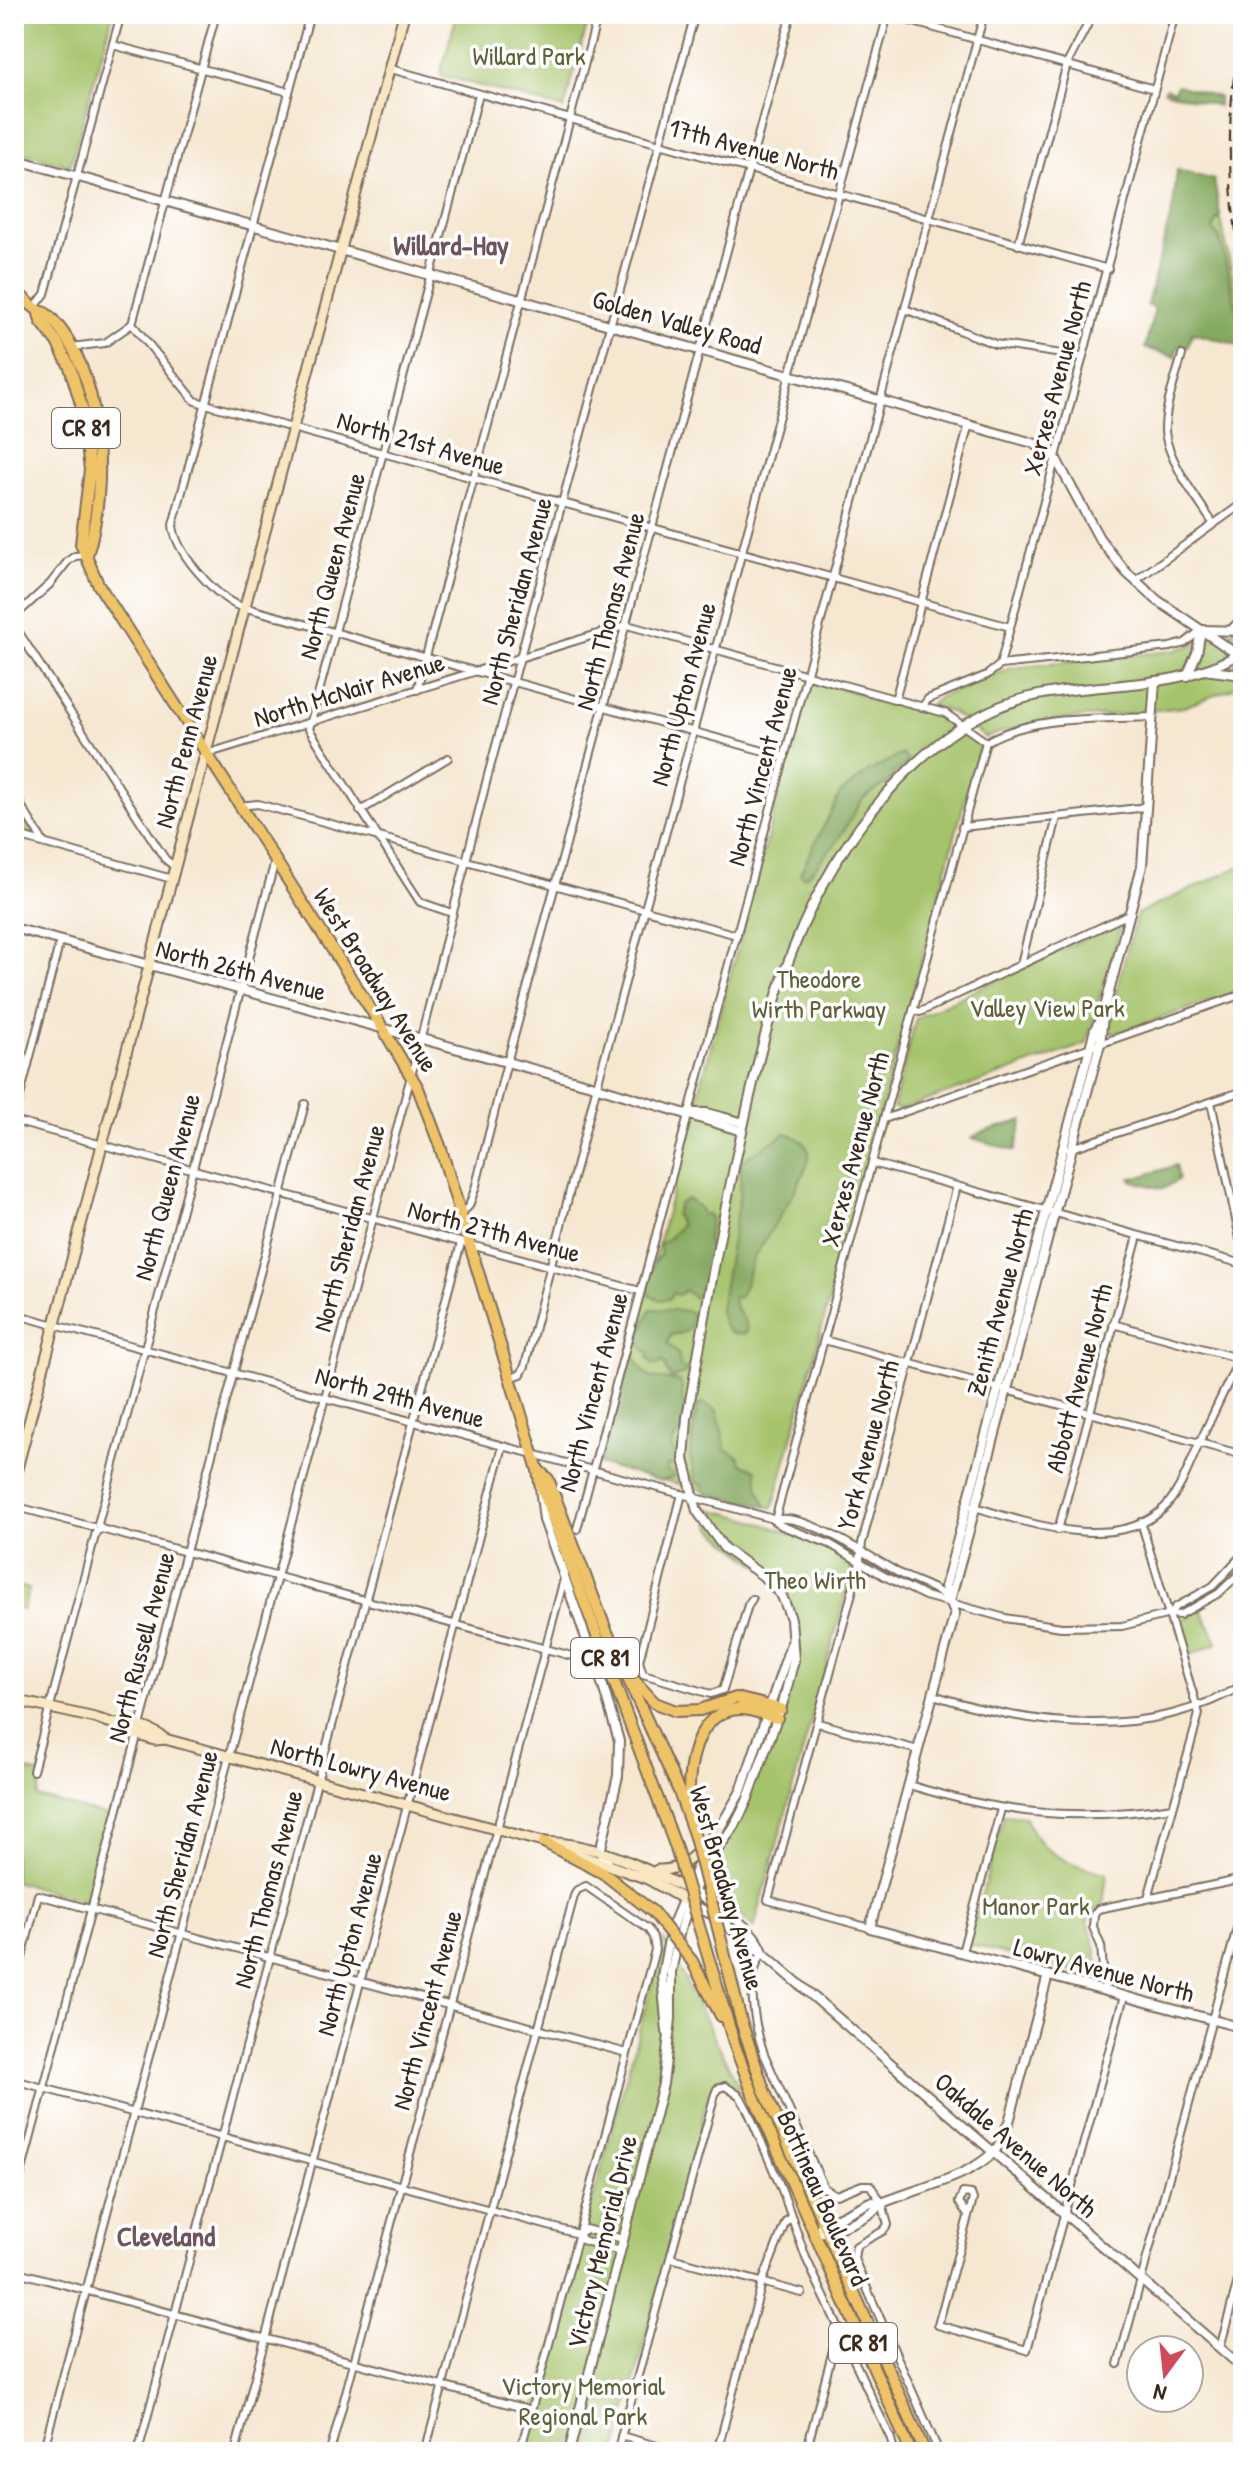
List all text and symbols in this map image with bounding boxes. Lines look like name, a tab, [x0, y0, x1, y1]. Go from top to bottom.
park label: Willard Park	[473, 38, 586, 73]
street label: 17th Avenue North	[665, 109, 843, 188]
district label: Willard-Hay	[393, 226, 509, 265]
street label: Xerxes Avenue North	[1014, 277, 1099, 479]
street label: Golden Valley Road	[589, 281, 766, 362]
street label: North 21st Avenue	[333, 402, 509, 483]
road number: CR 81	[52, 408, 120, 448]
street label: North Queen Avenue	[290, 469, 373, 663]
street label: North Sheridan Avenue	[471, 493, 560, 708]
street label: North Thomas Avenue	[566, 508, 653, 714]
street label: North Upton Avenue	[641, 598, 724, 790]
street label: North McNair Avenue	[249, 644, 448, 735]
street label: North Penn Avenue	[146, 650, 226, 832]
street label: North Vincent Avenue	[718, 662, 805, 870]
street label: West Broadway Avenue	[306, 881, 447, 1078]
street label: North 26th Avenue	[152, 930, 330, 1009]
park label: Theodore Wirth Parkway	[752, 961, 886, 1026]
park label: Valley View Park	[969, 990, 1125, 1025]
street label: Xerxes Avenue North	[812, 1048, 897, 1250]
street label: North Queen Avenue	[125, 1090, 208, 1284]
street label: North Sheridan Avenue	[304, 1120, 393, 1335]
street label: North 27th Avenue	[404, 1191, 584, 1270]
street label: Zenith Avenue North	[958, 1204, 1041, 1400]
street label: Abbott Avenue North	[1036, 1279, 1121, 1476]
street label: North Vincent Avenue	[549, 1288, 636, 1496]
street label: York Avenue North	[828, 1356, 907, 1534]
street label: North 29th Avenue	[312, 1357, 489, 1436]
street label: North Russell Avenue	[98, 1548, 183, 1746]
park label: Theo Wirth	[764, 1562, 866, 1597]
road number: CR 81	[571, 1638, 639, 1678]
street label: North Lowry Avenue	[267, 1728, 455, 1809]
street label: North Sheridan Avenue	[137, 1746, 226, 1961]
street label: West Broadway Avenue	[682, 1782, 773, 1994]
street label: North Thomas Avenue	[224, 1786, 311, 1992]
street label: North Upton Avenue	[307, 1848, 390, 2040]
park label: Manor Park	[982, 1888, 1090, 1923]
street label: North Vincent Avenue	[383, 1906, 470, 2114]
street label: Lowry Avenue North	[1010, 1929, 1198, 2010]
street label: Oakdale Avenue North	[927, 2064, 1105, 2225]
street label: Bottineau Boulevard	[769, 2105, 878, 2291]
street label: Victory Memorial Drive	[558, 2132, 645, 2352]
district label: Cleveland	[117, 2217, 215, 2255]
road number: CR 81	[829, 2323, 897, 2363]
north arrow	[1125, 2334, 1205, 2414]
park label: Victory Memorial Regional Park	[501, 2368, 665, 2433]
text: N	[1150, 2377, 1169, 2409]

